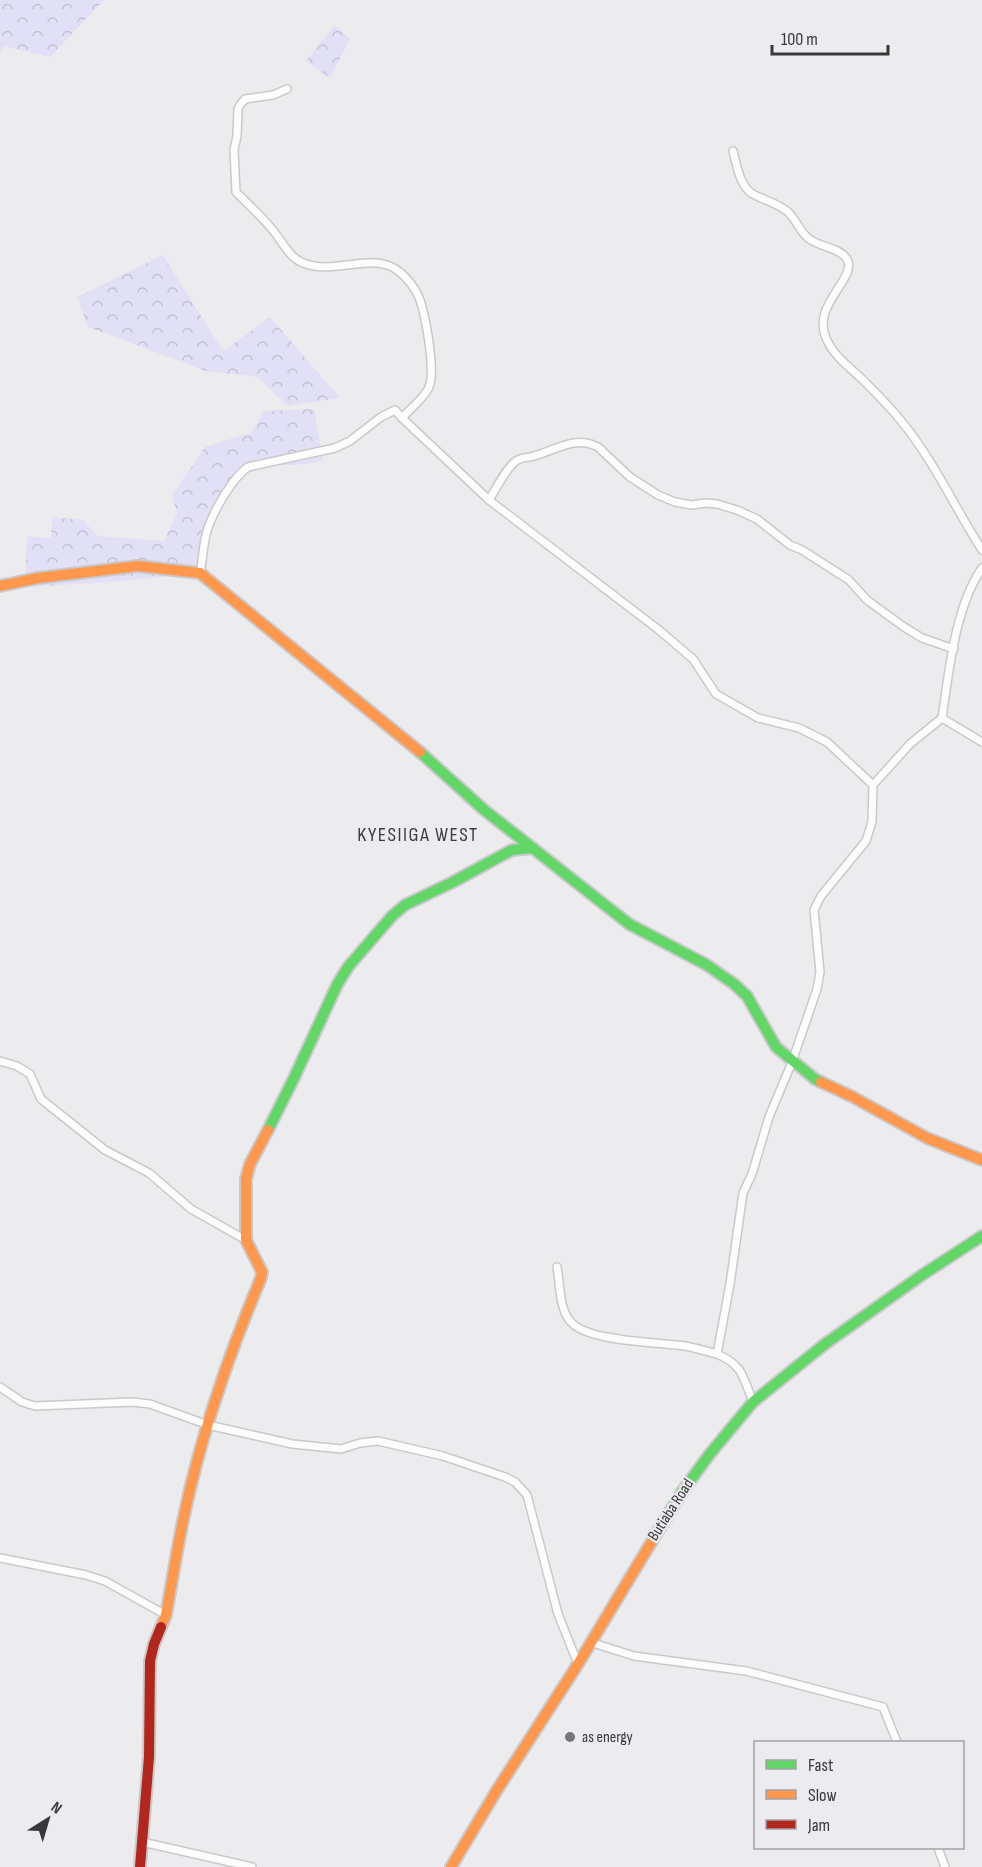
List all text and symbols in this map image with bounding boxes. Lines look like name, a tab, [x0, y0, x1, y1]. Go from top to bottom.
scale bar	[772, 18, 888, 56]
text: 100 m	[781, 29, 818, 50]
district label: KYESIIGA WEST	[357, 823, 479, 847]
street label: Butiaba Road	[644, 1476, 698, 1544]
place label: as energy	[582, 1728, 633, 1747]
marker: as energy	[563, 1730, 577, 1744]
legend	[754, 1741, 964, 1849]
text: Fast	[808, 1755, 834, 1776]
text: Slow	[808, 1785, 837, 1806]
north arrow	[18, 1789, 78, 1849]
text: N	[47, 1798, 65, 1818]
text: Jam	[807, 1815, 830, 1836]

